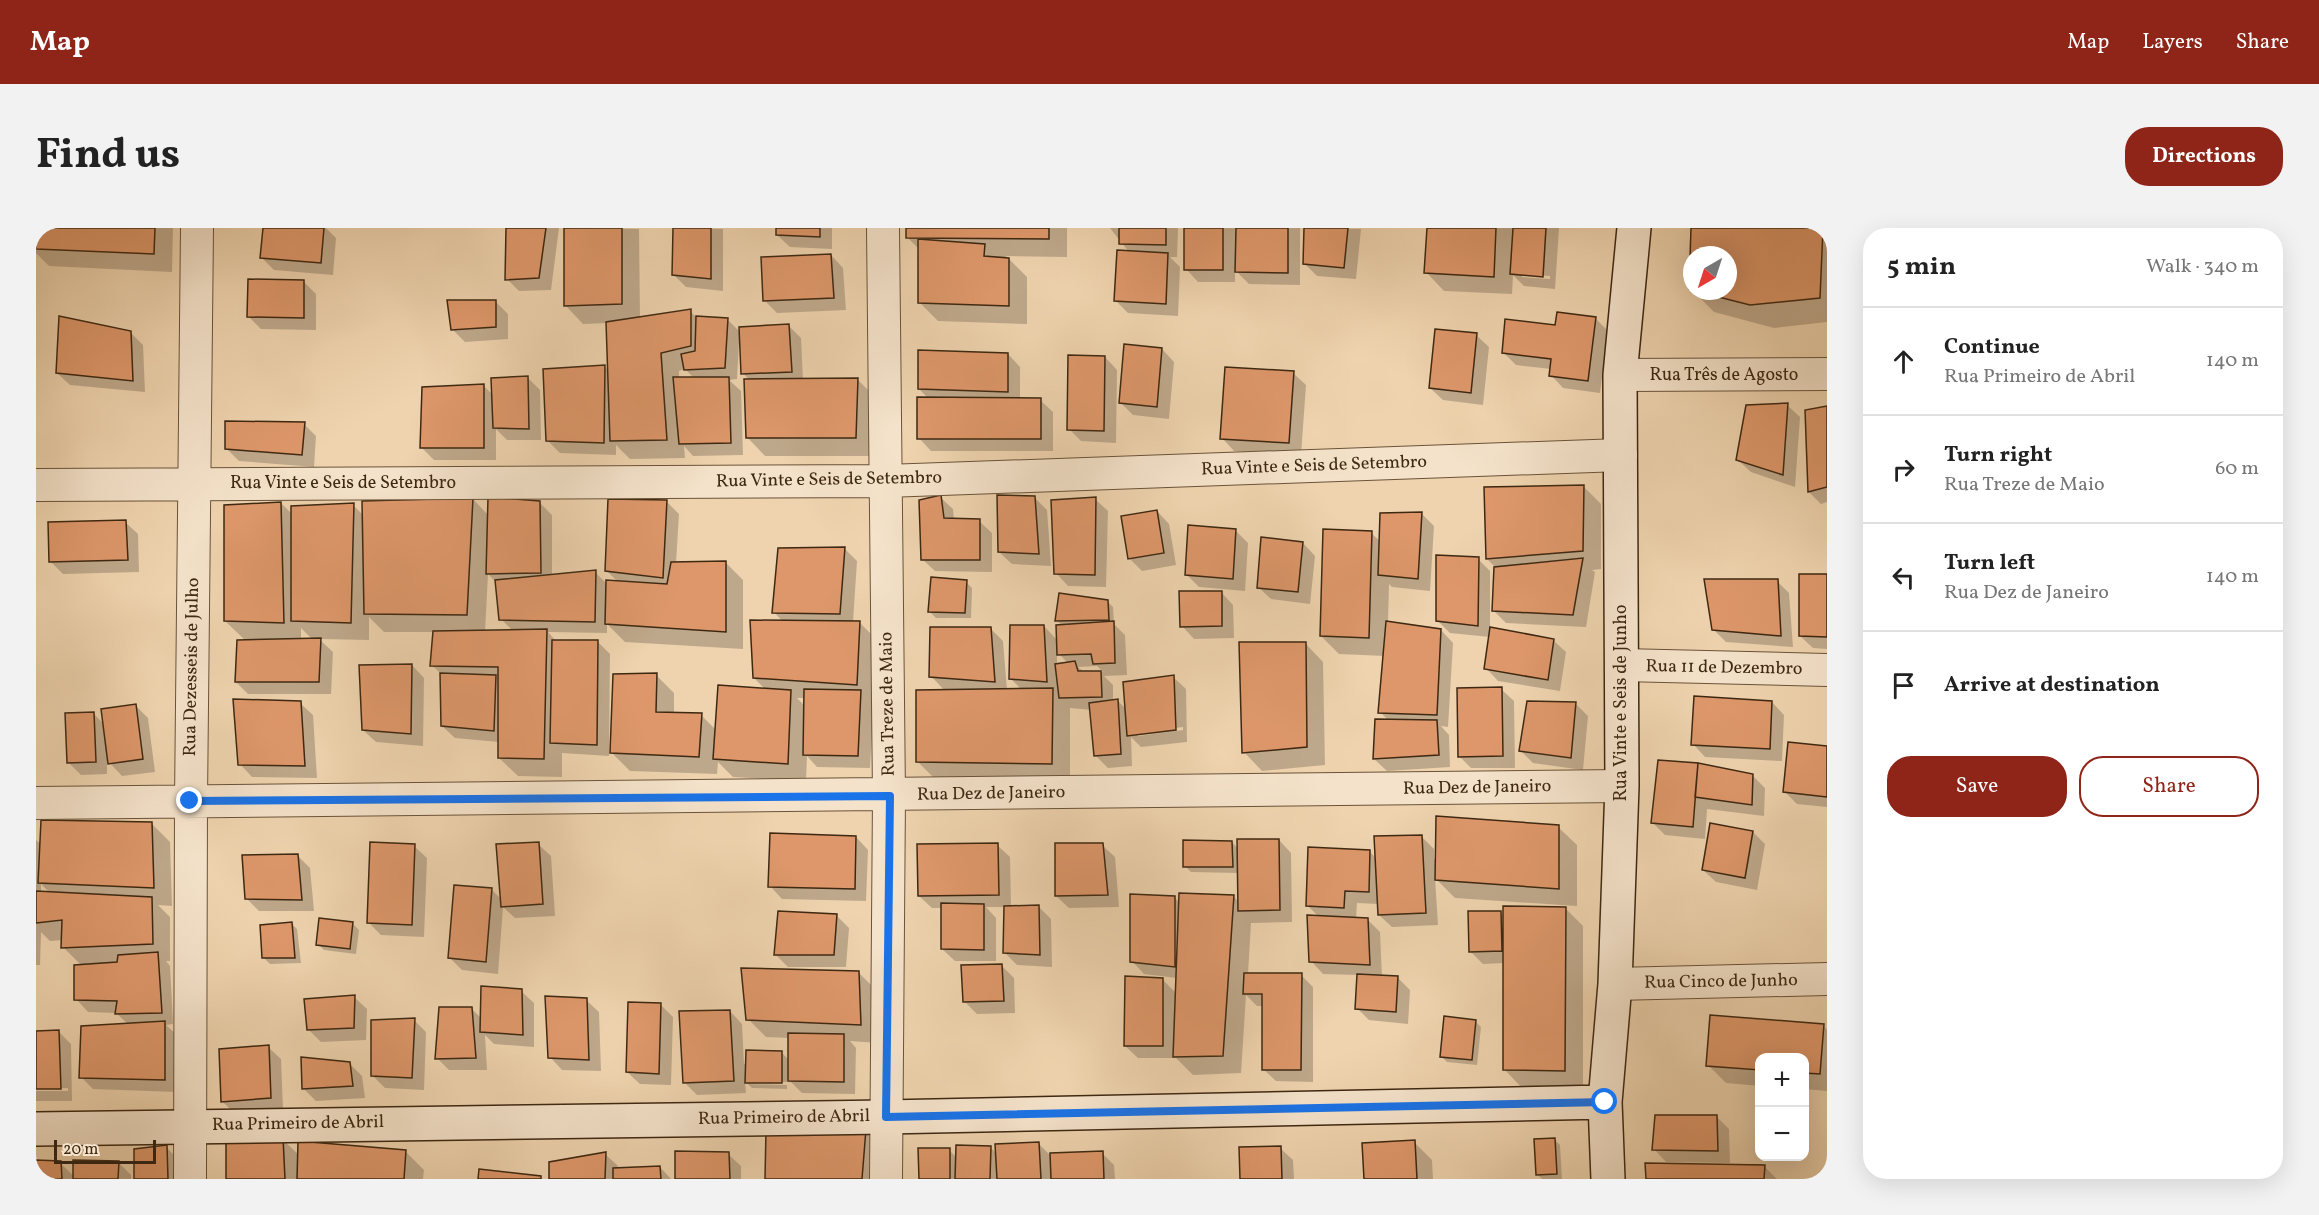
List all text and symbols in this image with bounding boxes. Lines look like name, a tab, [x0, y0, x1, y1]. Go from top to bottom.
text: Map	[30, 23, 90, 62]
text: Map	[2067, 28, 2109, 57]
text: Layers	[2142, 28, 2203, 57]
text: Share	[2236, 28, 2289, 57]
text: Find us	[36, 127, 180, 186]
button: Directions	[2125, 127, 2283, 186]
north arrow	[1683, 246, 1737, 300]
text: 5 min	[1887, 249, 1956, 285]
text: Walk · 340 m	[2146, 253, 2259, 281]
text: Continue	[1944, 332, 2040, 363]
icon: ahead	[1887, 345, 1920, 378]
text: 140 m	[2206, 347, 2259, 375]
street label: Rua Três de Agosto	[1650, 363, 1798, 388]
text: Rua Primeiro de Abril	[1944, 363, 2135, 391]
text: Turn right	[1944, 440, 2052, 471]
street label: Rua Vinte e Seis de Setembro	[1201, 450, 1427, 482]
icon: right	[1887, 453, 1920, 486]
text: 60 m	[2215, 455, 2259, 483]
street label: Rua Vinte e Seis de Setembro	[716, 466, 942, 494]
street label: Rua Vinte e Seis de Setembro	[230, 471, 456, 496]
text: Rua Treze de Maio	[1944, 471, 2105, 499]
text: Turn left	[1944, 548, 2035, 579]
icon: left	[1887, 561, 1920, 594]
text: 140 m	[2206, 563, 2259, 591]
street label: Rua Dezesseis de Julho	[178, 577, 206, 757]
text: Rua Dez de Janeiro	[1944, 579, 2109, 607]
street label: Rua Vinte e Seis de Junho	[1609, 604, 1634, 802]
street label: Rua Treze de Maio	[874, 632, 902, 776]
street label: Rua 11 de Dezembro	[1645, 654, 1803, 682]
icon: arrive	[1887, 669, 1920, 702]
text: Arrive at destination	[1944, 670, 2160, 701]
button: Save	[1887, 756, 2067, 817]
button: Share	[2079, 756, 2259, 817]
street label: Rua Dez de Janeiro	[1403, 774, 1551, 802]
street label: Rua Dez de Janeiro	[917, 780, 1065, 808]
route end	[176, 787, 202, 813]
street label: Rua Cinco de Junho	[1644, 968, 1798, 996]
map controls	[1755, 1053, 1809, 1161]
button: +	[1755, 1053, 1809, 1107]
route start	[1591, 1088, 1617, 1114]
street label: Rua Primeiro de Abril	[698, 1104, 870, 1132]
button: −	[1755, 1107, 1809, 1161]
street label: Rua Primeiro de Abril	[212, 1110, 384, 1138]
scale bar	[54, 1137, 156, 1164]
text: 20 m	[63, 1139, 98, 1161]

